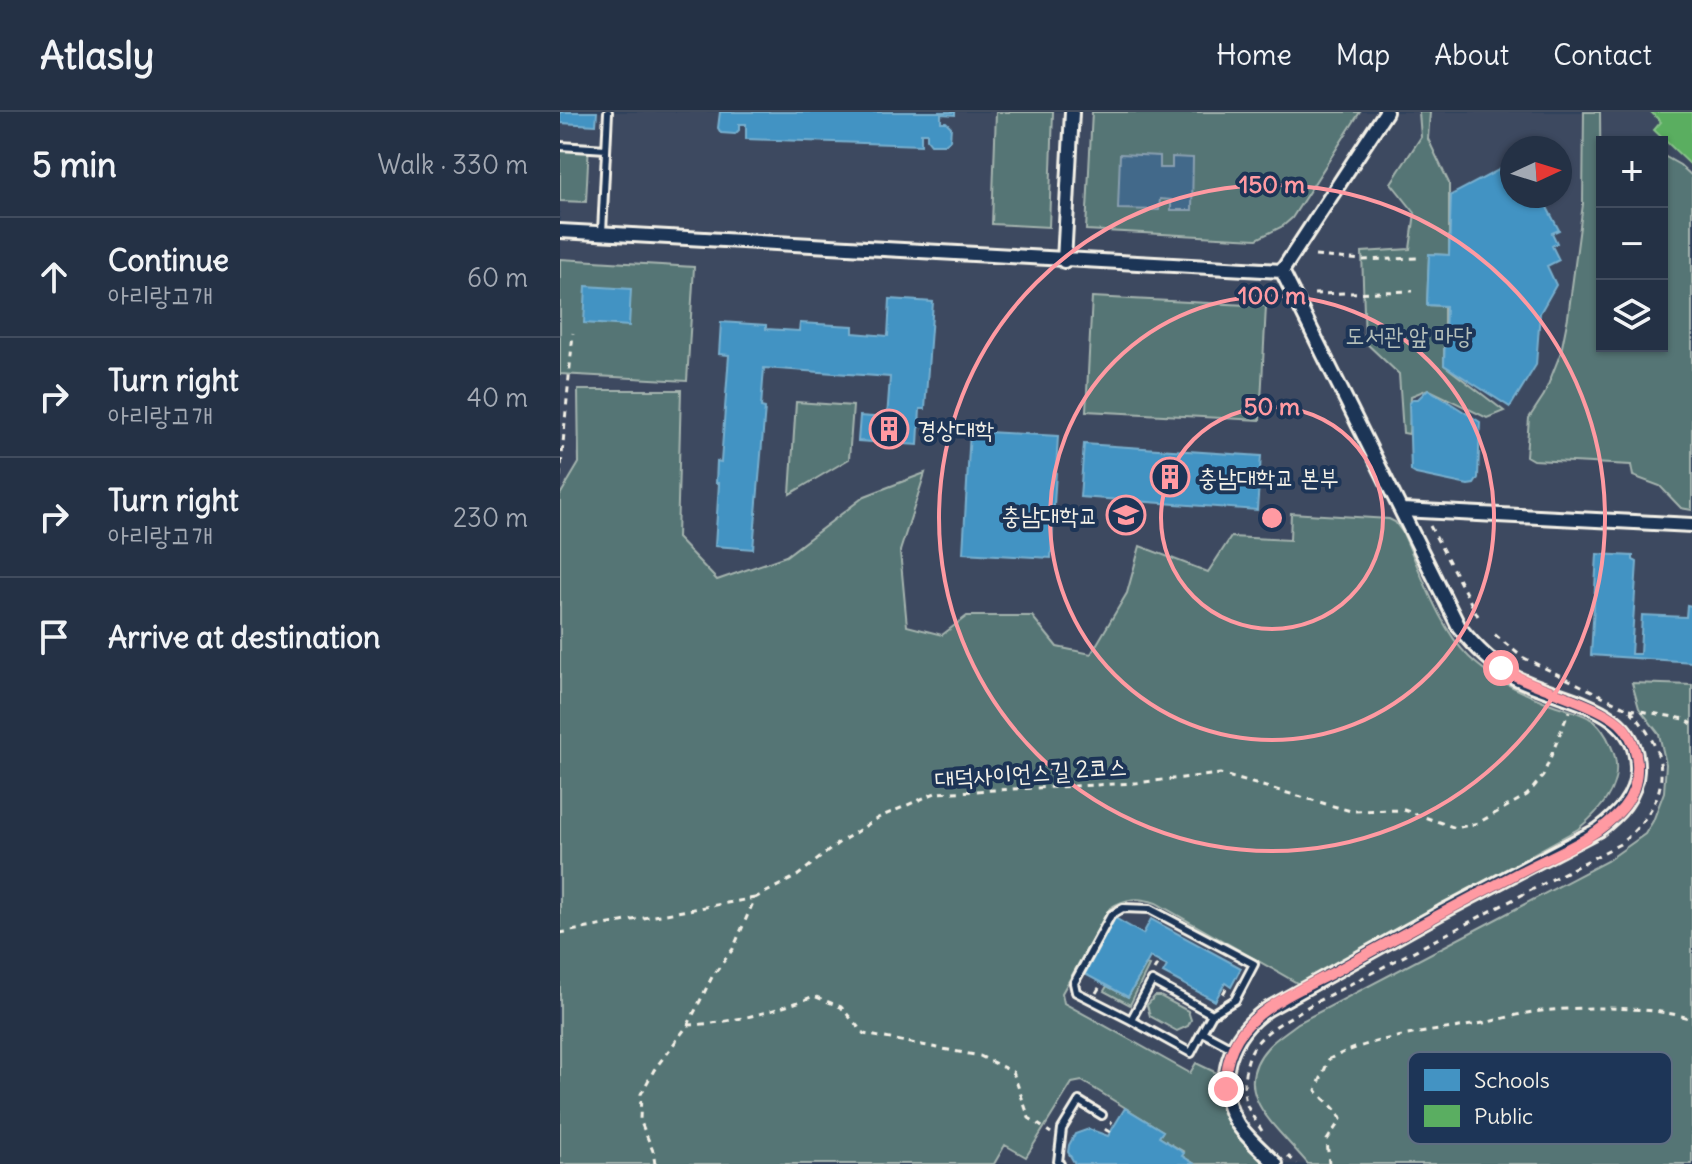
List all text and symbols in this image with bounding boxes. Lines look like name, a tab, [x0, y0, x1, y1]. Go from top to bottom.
text: Atlasly	[40, 32, 154, 79]
text: Home	[1216, 37, 1292, 73]
text: Map	[1336, 37, 1390, 73]
text: About	[1434, 37, 1509, 73]
text: Contact	[1553, 37, 1652, 73]
north arrow	[1500, 136, 1572, 208]
map controls	[1596, 136, 1668, 352]
button: +	[1596, 136, 1668, 208]
text: 5 min	[32, 143, 117, 186]
text: Walk · 330 m	[378, 148, 528, 181]
text: 150 m	[1239, 169, 1305, 199]
button: −	[1596, 208, 1668, 280]
text: Continue	[108, 241, 229, 279]
icon: ahead	[32, 255, 76, 299]
text: 60 m	[467, 261, 528, 294]
text: 아리랑고개	[108, 279, 213, 312]
text: 100 m	[1238, 280, 1306, 310]
button: layers	[1596, 280, 1668, 352]
park label: 도서관 앞 마당	[1345, 320, 1473, 350]
text: Turn right	[108, 361, 239, 399]
icon: right	[32, 375, 76, 419]
text: 40 m	[467, 381, 528, 414]
text: 50 m	[1244, 391, 1300, 421]
text: 아리랑고개	[108, 399, 213, 432]
building icon: 경상대학	[868, 408, 910, 450]
place label: 경상대학	[917, 414, 994, 444]
building icon: 충남대학교 본부	[1149, 456, 1191, 498]
place label: 충남대학교 본부	[1198, 462, 1339, 492]
text: Turn right	[108, 481, 239, 519]
school or university icon: 충남대학교	[1105, 494, 1147, 536]
icon: right	[32, 495, 76, 539]
place label: 충남대학교	[1001, 500, 1098, 530]
text: 230 m	[453, 501, 528, 534]
centre of rings	[1258, 504, 1286, 532]
text: 아리랑고개	[108, 519, 213, 552]
icon: arrive	[32, 615, 76, 659]
text: Arrive at destination	[108, 618, 380, 656]
route start	[1483, 650, 1519, 686]
street label: 대덕사이언스길 2코스	[934, 750, 1128, 794]
legend	[1408, 1052, 1672, 1144]
text: Schools	[1474, 1066, 1550, 1094]
route end	[1208, 1071, 1244, 1107]
text: Public	[1474, 1102, 1533, 1130]

